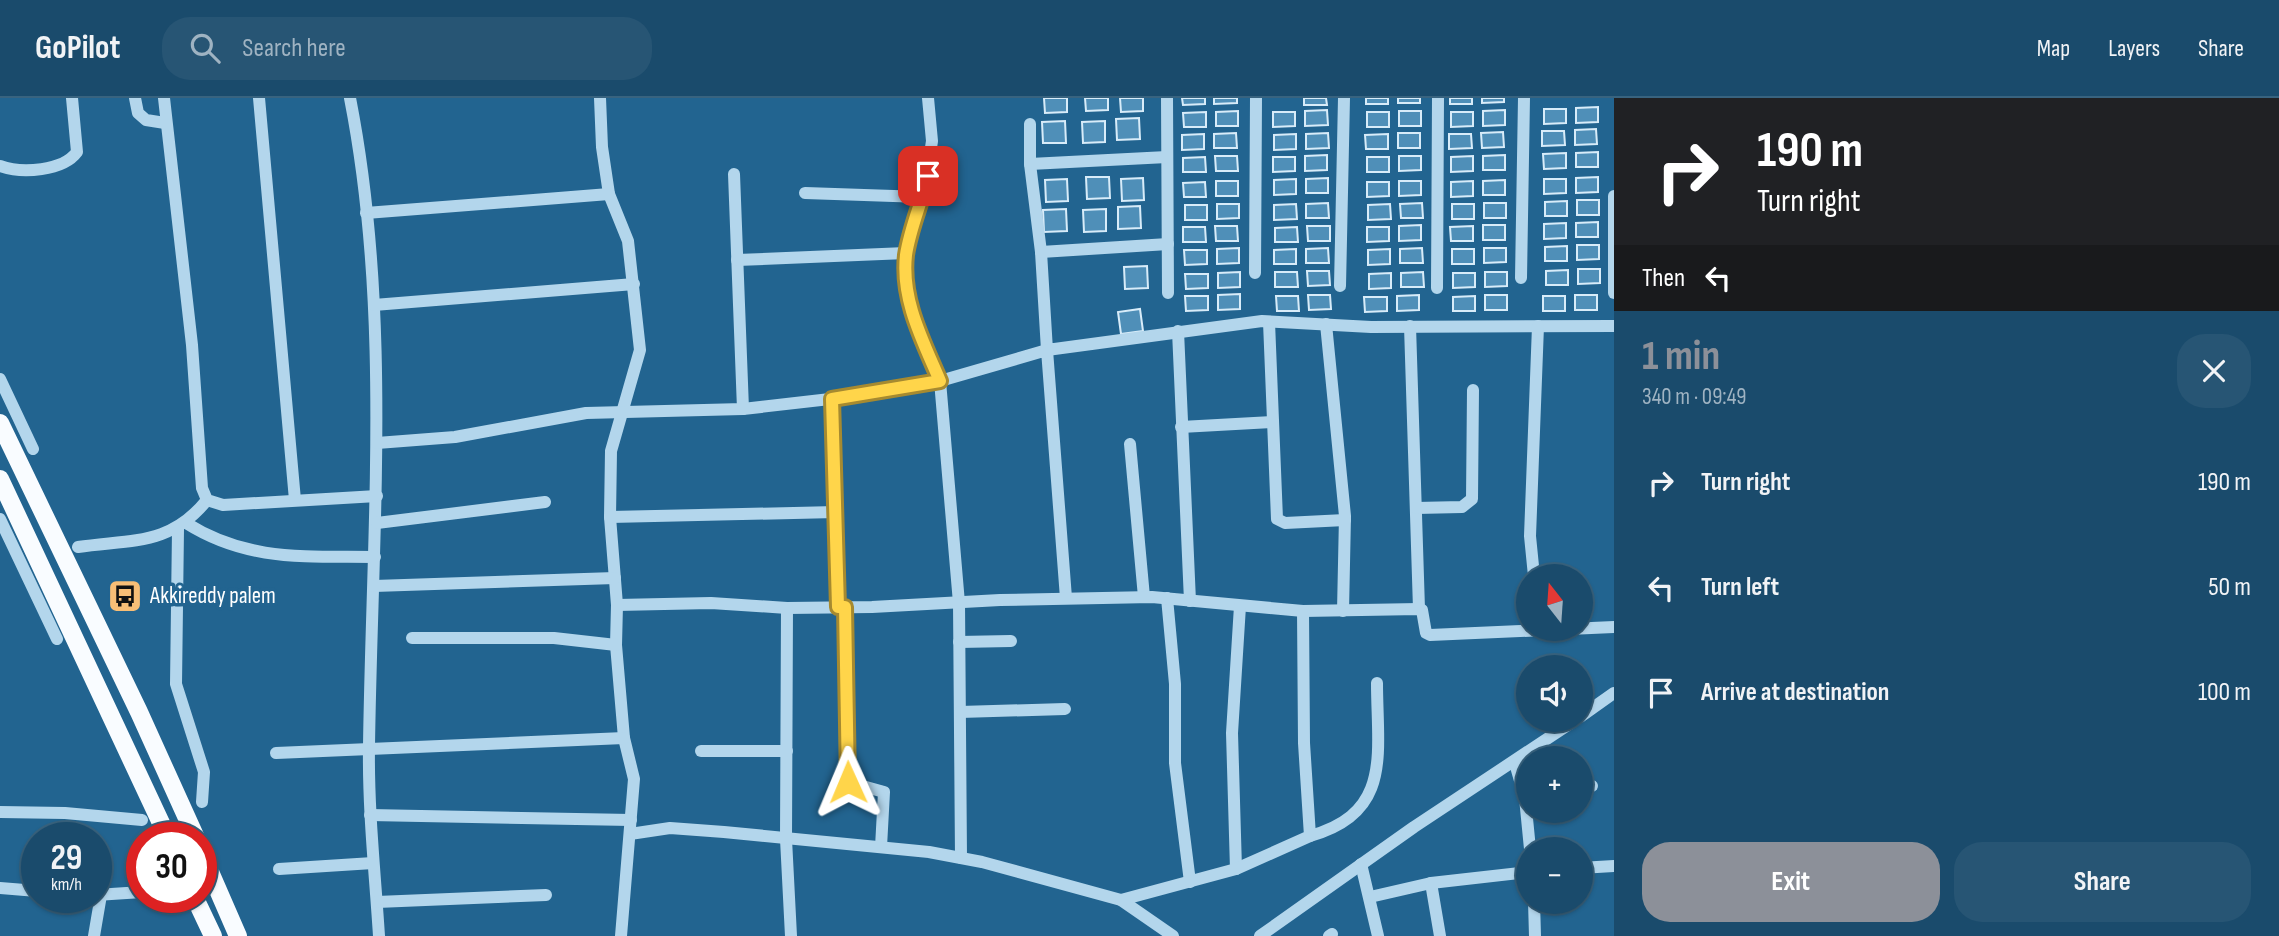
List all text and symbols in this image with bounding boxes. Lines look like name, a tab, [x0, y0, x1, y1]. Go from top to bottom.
search box	[162, 17, 652, 80]
text: GoPilot	[35, 28, 120, 68]
icon: search	[186, 29, 224, 67]
text: Search here	[242, 33, 346, 64]
text: Map	[2037, 34, 2070, 63]
text: Layers	[2108, 34, 2160, 63]
text: Share	[2198, 34, 2244, 63]
text: 190 m	[1757, 122, 1863, 181]
icon: right	[1642, 126, 1733, 217]
pin	[898, 146, 958, 206]
icon: arrive	[909, 157, 947, 195]
text: Turn right	[1757, 182, 1861, 221]
icon: left	[1699, 259, 1737, 297]
text: Then	[1642, 263, 1685, 294]
text: 1 min	[1642, 331, 1720, 382]
button: close	[2177, 334, 2251, 408]
text: 340 m · 09:49	[1642, 383, 1747, 411]
icon: right	[1642, 464, 1680, 502]
text: Turn right	[1701, 467, 1790, 498]
text: 190 m	[2198, 467, 2251, 498]
north arrow	[1516, 564, 1592, 640]
map controls	[1516, 564, 1593, 914]
icon: left	[1642, 569, 1680, 607]
text: Turn left	[1701, 572, 1779, 603]
text: 50 m	[2208, 572, 2251, 603]
bus stop icon: Akkireddy palem	[106, 577, 144, 615]
place label: Akkireddy palem	[149, 582, 276, 610]
button: sound	[1516, 655, 1593, 732]
icon: arrive	[1642, 674, 1680, 712]
text: Arrive at destination	[1701, 677, 1889, 708]
text: 100 m	[2198, 677, 2251, 708]
position arrow	[811, 745, 885, 819]
button: +	[1516, 746, 1593, 823]
speed limit sign: 30	[126, 822, 217, 913]
text: 29	[51, 837, 82, 880]
button: −	[1516, 837, 1593, 914]
button: Exit	[1642, 842, 1940, 922]
button: Share	[1954, 842, 2251, 922]
text: km/h	[51, 874, 82, 895]

